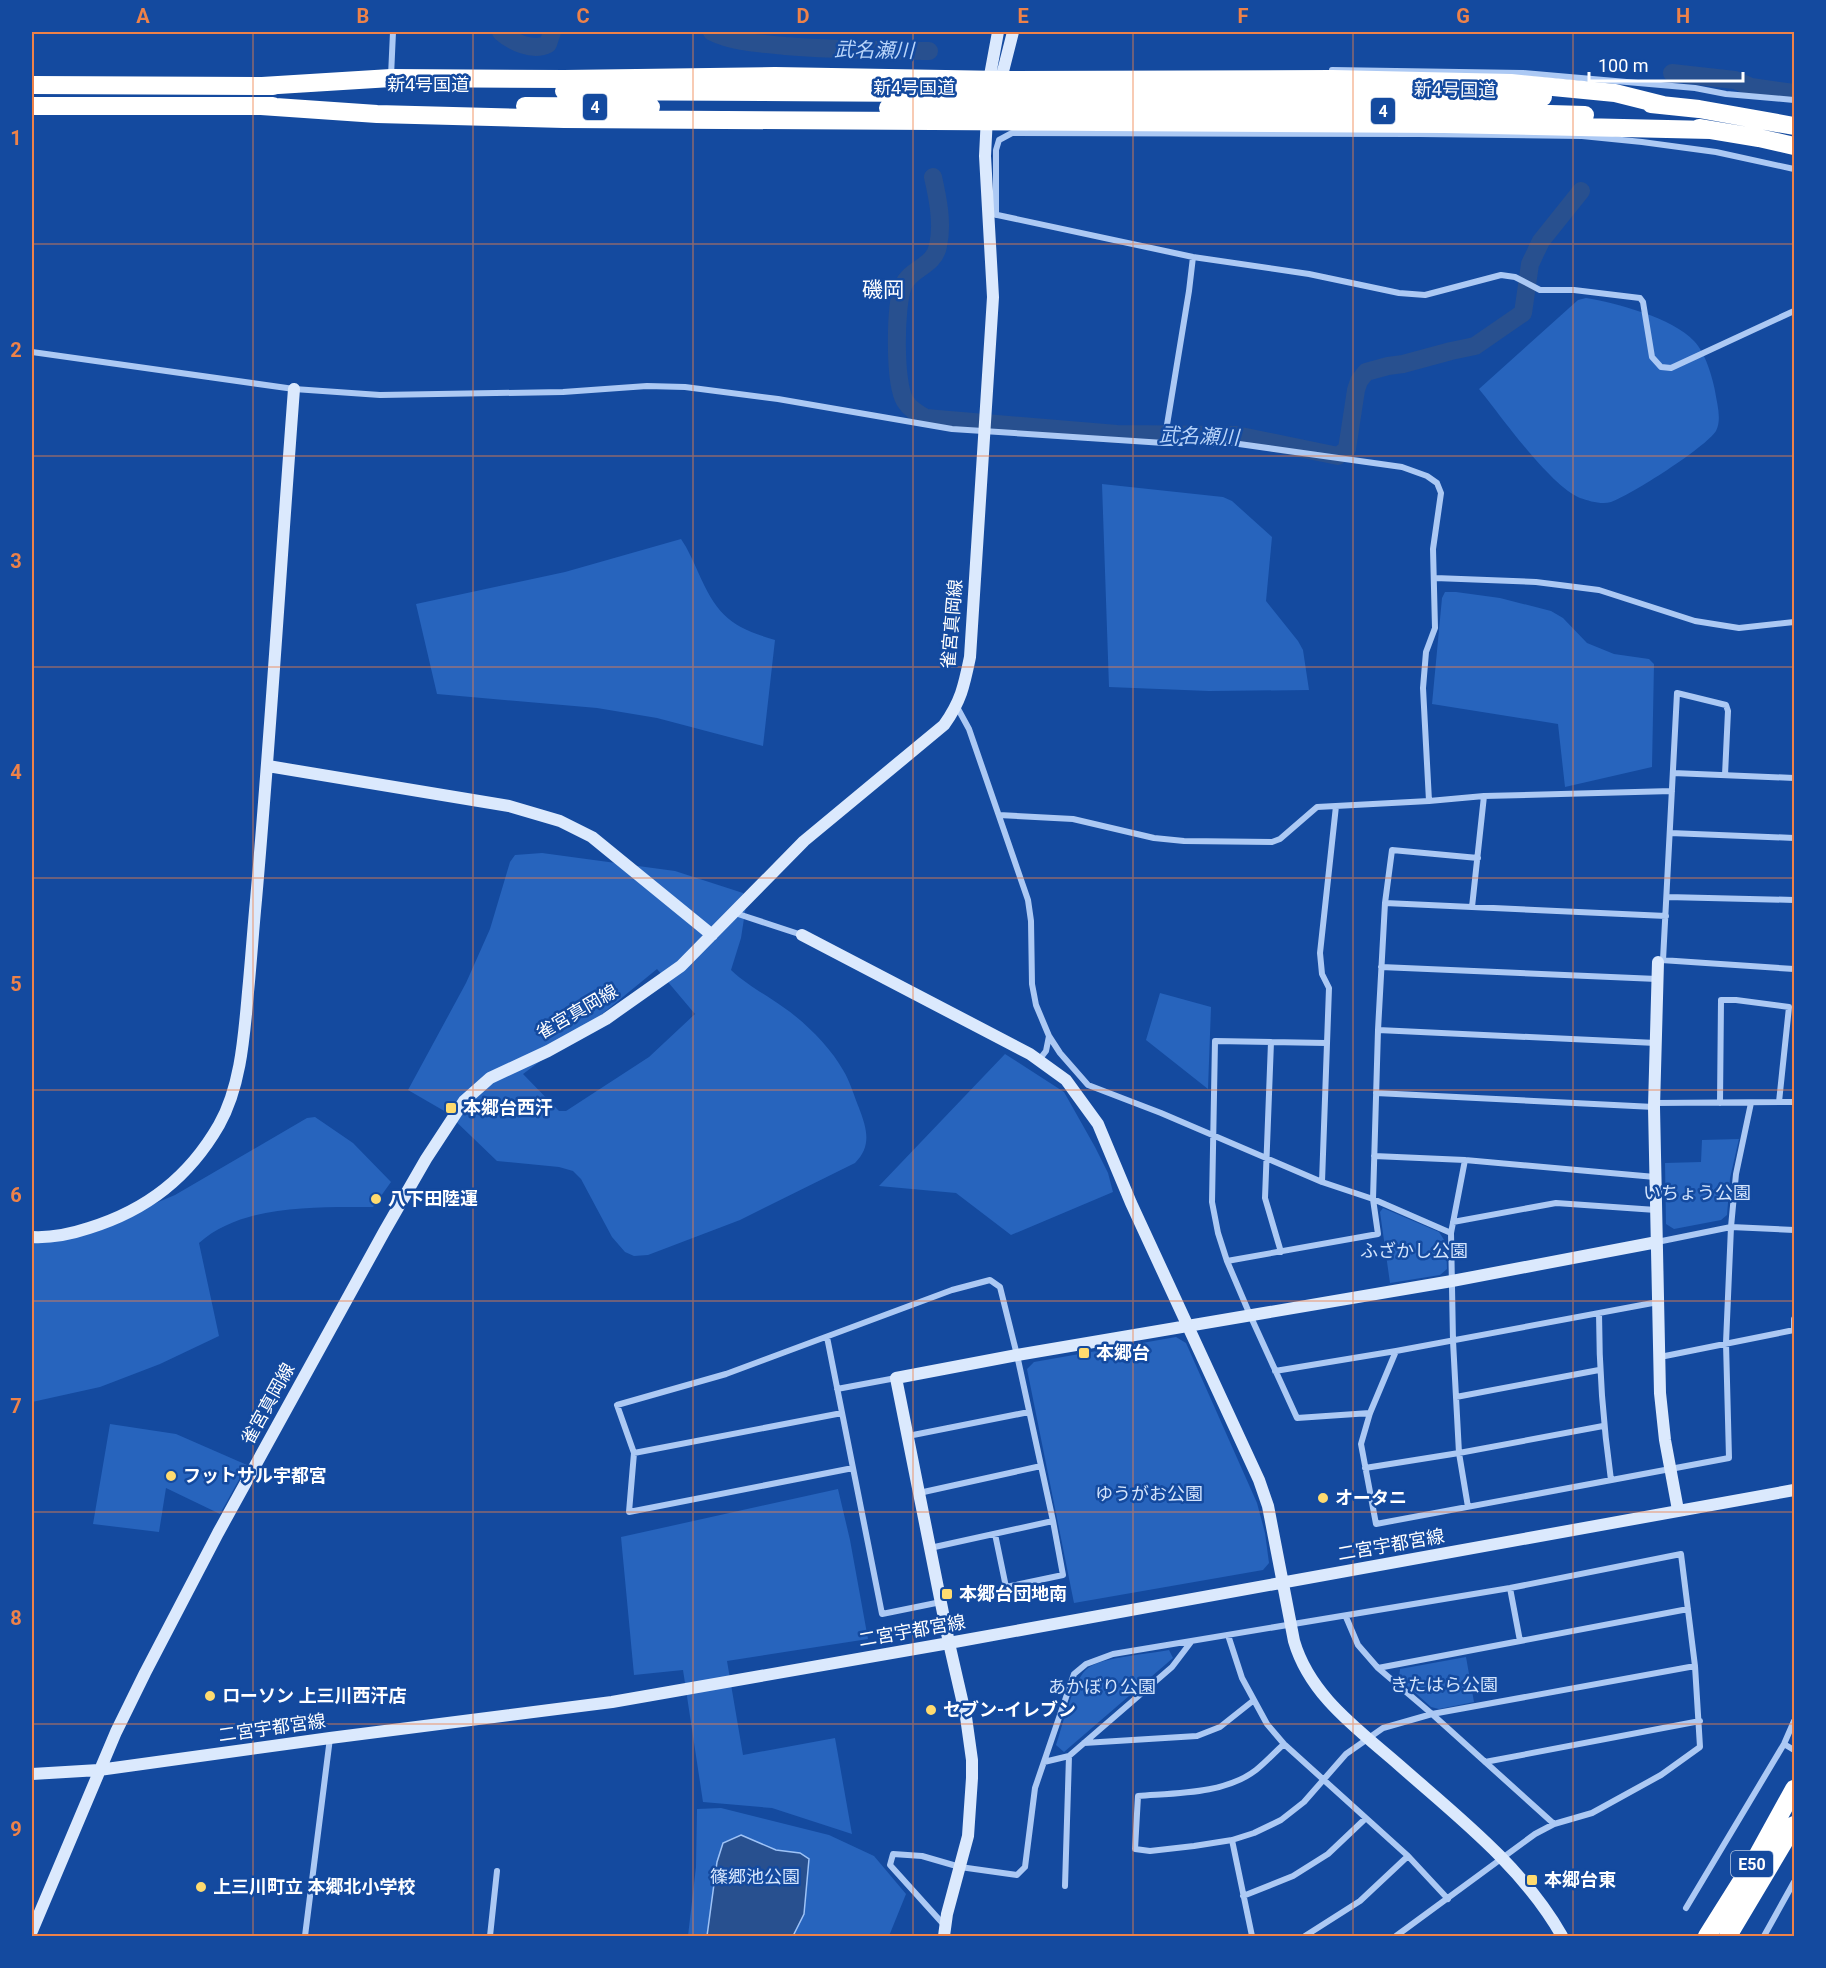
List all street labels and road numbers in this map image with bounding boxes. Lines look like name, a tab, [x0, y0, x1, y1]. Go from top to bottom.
street label: 新4号国道	[387, 74, 469, 95]
street label: 新4号国道	[873, 77, 955, 98]
street label: 新4号国道	[1414, 78, 1496, 101]
road number: 4	[583, 94, 607, 120]
road number: 4	[1371, 98, 1395, 124]
street label: 雀宮真岡線	[937, 578, 966, 670]
street label: 雀宮真岡線	[533, 980, 621, 1043]
street label: 雀宮真岡線	[237, 1359, 299, 1448]
street label: 二宮宇都宮線	[1336, 1525, 1446, 1564]
street label: 二宮宇都宮線	[857, 1611, 967, 1650]
street label: 二宮宇都宮線	[217, 1710, 327, 1745]
road number: E50	[1731, 1851, 1773, 1877]

